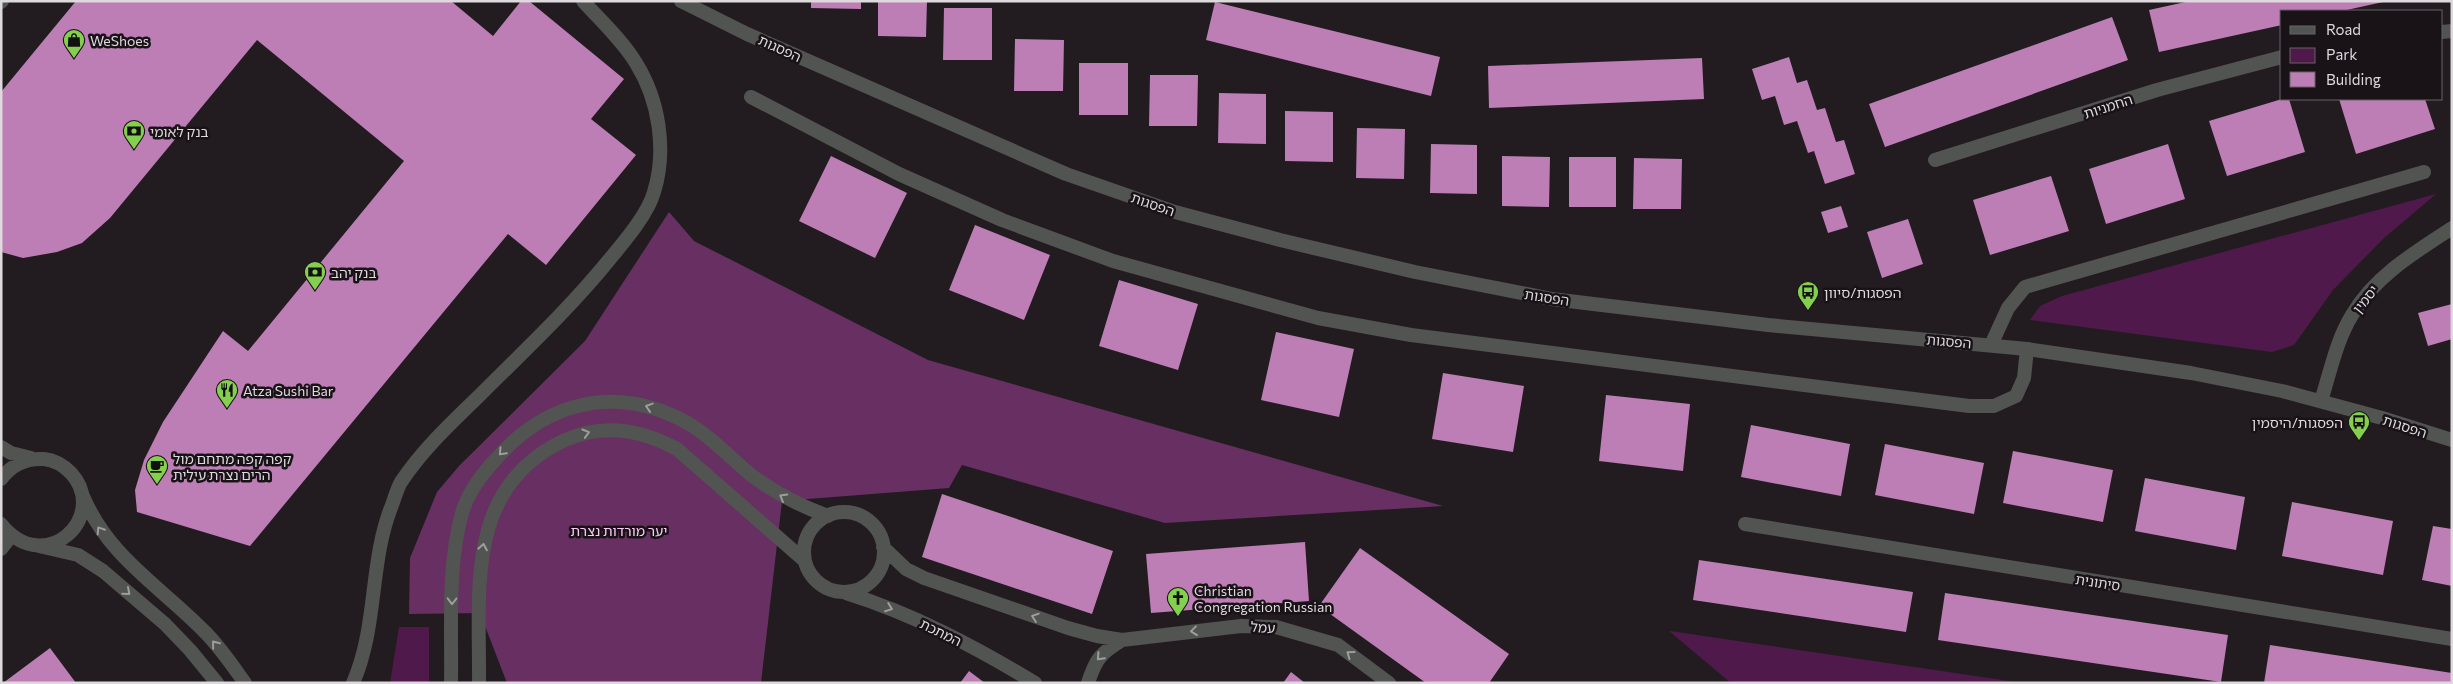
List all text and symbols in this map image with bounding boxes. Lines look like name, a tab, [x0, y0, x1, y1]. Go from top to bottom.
legend	[2280, 10, 2443, 100]
text: Road	[2326, 20, 2361, 38]
shop icon: WeShoes	[62, 28, 86, 59]
street label: הפסגות	[756, 31, 804, 65]
place label: WeShoes	[90, 32, 149, 49]
text: Park	[2326, 45, 2357, 63]
text: Building	[2326, 70, 2381, 88]
street label: החמניות	[2081, 90, 2135, 122]
bank icon: בנק לאומי	[122, 119, 146, 150]
place label: בנק לאומי	[150, 123, 209, 140]
street label: הפסגות	[1129, 189, 1177, 219]
bank icon: בנק יהב	[303, 260, 327, 291]
place label: בנק יהב	[331, 264, 376, 281]
bus stop icon: הפסגות/סיוון	[1796, 280, 1820, 311]
street label: יסמין	[2349, 282, 2381, 316]
place label: הפסגות/סיוון	[1824, 284, 1902, 301]
street label: הפסגות	[1523, 285, 1571, 309]
street label: הפסגות	[1926, 331, 1972, 351]
restaurant icon: Atza Sushi Bar	[215, 378, 239, 409]
place label: Atza Sushi Bar	[243, 382, 334, 399]
one-way arrow	[646, 402, 654, 412]
bus stop icon: הפסגות/היסמין	[2347, 410, 2371, 441]
street label: הפסגות	[2381, 411, 2429, 441]
place label: הפסגות/היסמין	[2252, 414, 2343, 431]
one-way arrow	[581, 428, 589, 438]
one-way arrow	[499, 446, 508, 455]
place label: קפה קפה מתחם מול הרים נצרת עילית	[173, 450, 292, 483]
cafe icon: קפה קפה מתחם מול הרים נצרת עילית	[145, 454, 169, 485]
one-way arrow	[780, 493, 789, 503]
park label: יער מורדות נצרת	[571, 522, 667, 539]
one-way arrow	[97, 526, 107, 535]
one-way arrow	[478, 542, 488, 551]
street label: סיתונית	[2074, 570, 2122, 594]
place label: Christian Congregation Russian	[1194, 582, 1332, 615]
one-way arrow	[121, 586, 130, 594]
church icon: Christian Congregation Russian	[1166, 586, 1190, 617]
one-way arrow	[447, 597, 458, 605]
one-way arrow	[884, 601, 893, 612]
one-way arrow	[1031, 613, 1039, 623]
street label: המתכת	[917, 615, 965, 649]
street label: עמל	[1250, 618, 1276, 636]
one-way arrow	[1189, 625, 1197, 636]
one-way arrow	[213, 641, 221, 650]
one-way arrow	[1347, 651, 1356, 659]
one-way arrow	[1097, 652, 1106, 661]

